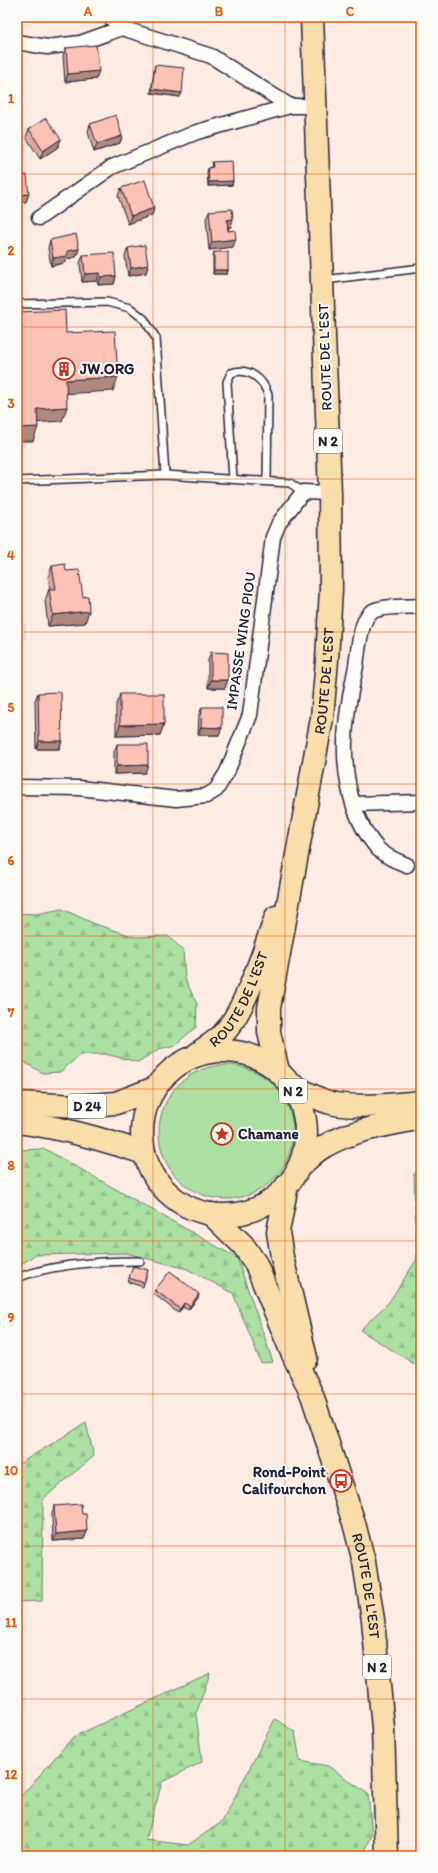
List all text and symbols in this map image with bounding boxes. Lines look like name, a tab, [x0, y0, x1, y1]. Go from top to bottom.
text: A	[83, 4, 93, 19]
text: B	[215, 4, 224, 19]
text: C	[346, 4, 355, 19]
text: 1	[8, 91, 14, 106]
text: 2	[8, 243, 15, 258]
street label: ROUTE DE L'EST	[314, 303, 336, 411]
building icon: JW.ORG	[51, 356, 77, 382]
place label: JW.ORG	[79, 360, 134, 378]
text: 3	[7, 396, 15, 411]
road number: N 2	[314, 429, 342, 453]
text: 4	[7, 548, 15, 563]
street label: IMPASSE WING PIOU	[222, 571, 260, 711]
street label: ROUTE DE L'EST	[310, 626, 338, 736]
text: 5	[8, 700, 15, 715]
text: 6	[8, 853, 15, 868]
street label: ROUTE DE L'EST	[206, 948, 272, 1051]
text: 7	[7, 1005, 15, 1020]
road number: N 2	[279, 1079, 307, 1103]
road number: D 24	[68, 1094, 106, 1118]
place icon: Chamane	[209, 1121, 235, 1147]
place label: Chamane	[238, 1125, 299, 1143]
text: 8	[7, 1158, 15, 1173]
text: 9	[8, 1310, 15, 1325]
text: 10	[4, 1463, 18, 1478]
place label: Rond-Point Califourchon	[242, 1463, 326, 1498]
bus stop icon: Rond-Point Califourchon	[328, 1468, 354, 1494]
street label: ROUTE DE L'EST	[348, 1531, 384, 1640]
text: 11	[5, 1615, 17, 1630]
road number: N 2	[363, 1655, 391, 1679]
text: 12	[5, 1767, 18, 1782]

